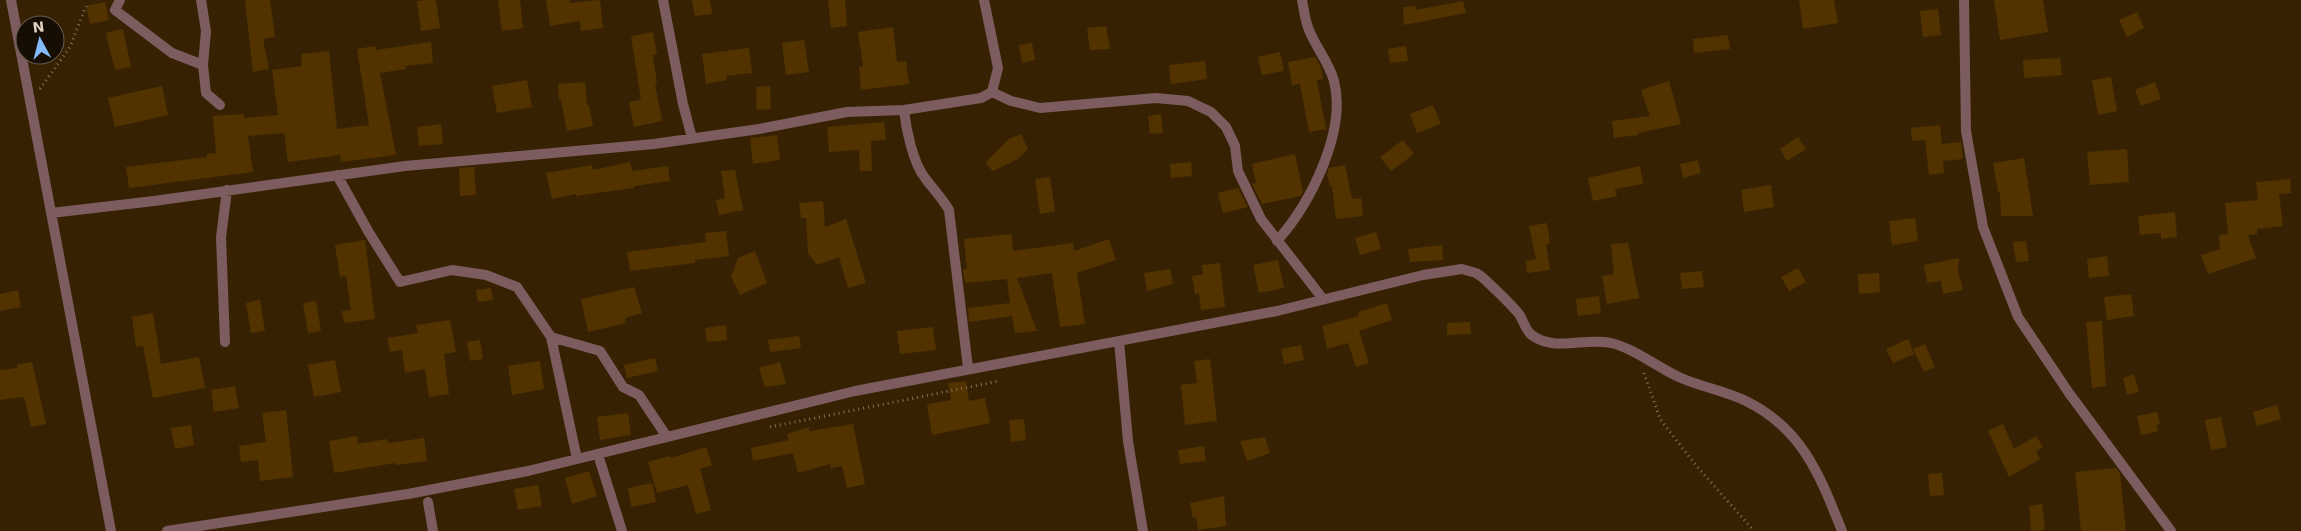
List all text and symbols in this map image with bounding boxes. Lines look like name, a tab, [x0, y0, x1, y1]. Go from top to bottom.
north arrow	[15, 15, 65, 65]
text: N	[32, 18, 45, 36]

